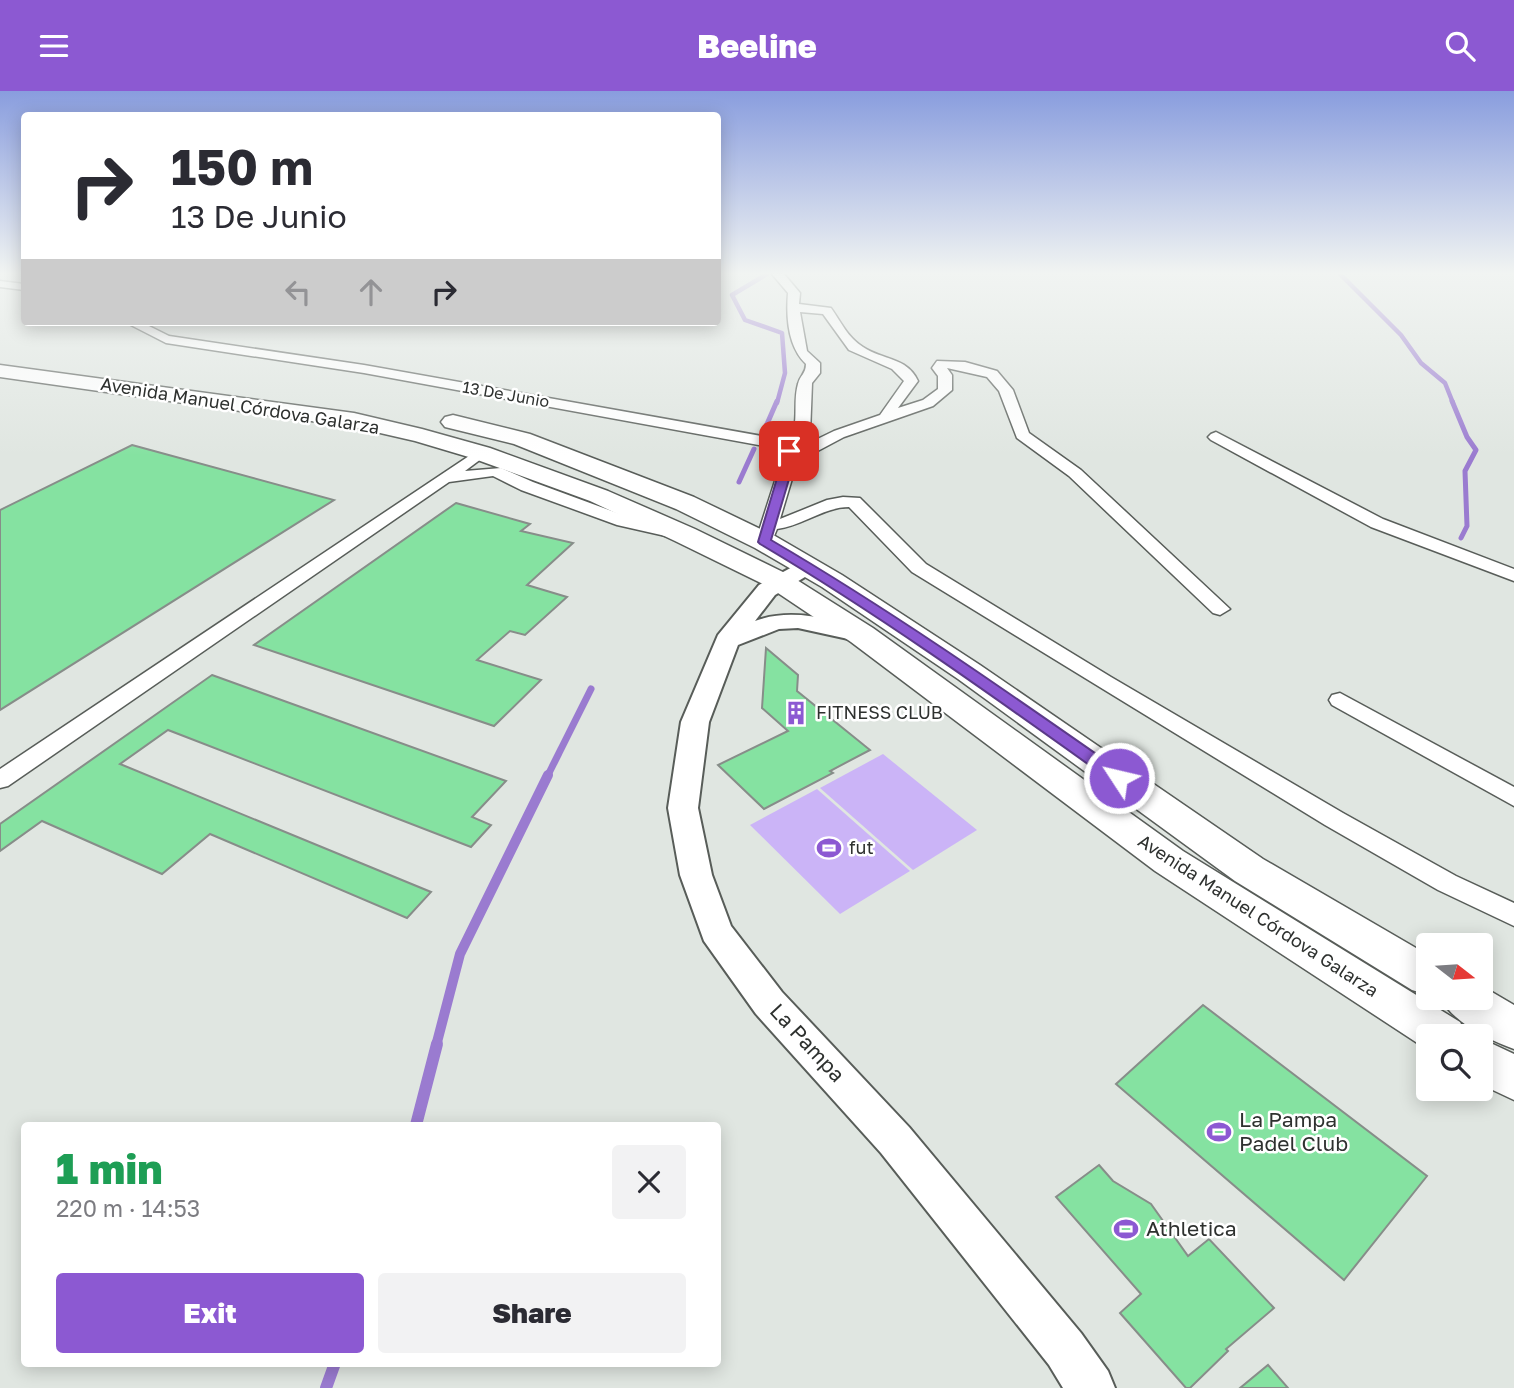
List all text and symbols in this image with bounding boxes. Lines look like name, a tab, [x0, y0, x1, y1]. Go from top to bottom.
icon: menu	[35, 27, 73, 65]
text: Beeline	[697, 27, 817, 65]
icon: search	[1441, 27, 1479, 65]
text: 150 m	[171, 137, 313, 196]
icon: right	[56, 140, 147, 231]
text: 13 De Junio	[171, 197, 347, 235]
icon: left	[279, 273, 317, 311]
icon: ahead	[352, 273, 390, 311]
icon: right	[425, 273, 463, 311]
street label: Avenida Manuel Córdova Galarza	[99, 372, 381, 438]
street label: 13 De Junio	[461, 377, 551, 411]
pin	[759, 421, 819, 481]
icon: arrive	[770, 432, 808, 470]
building icon: FITNESS CLUB	[782, 699, 810, 727]
place label: FITNESS CLUB	[816, 701, 943, 723]
position arrow	[1082, 741, 1156, 815]
street label: Avenida Manuel Córdova Galarza	[1134, 829, 1383, 1001]
sports icon: fut	[815, 834, 843, 862]
place label: fut	[849, 836, 874, 858]
north arrow	[1416, 933, 1493, 1010]
map controls	[1416, 933, 1493, 1101]
street label: La Pampa	[765, 998, 851, 1087]
button: search	[1416, 1024, 1493, 1101]
place label: La Pampa Padel Club	[1239, 1106, 1348, 1156]
sports icon: La Pampa Padel Club	[1205, 1118, 1233, 1146]
text: 1 min	[56, 1143, 163, 1193]
button: close	[612, 1145, 686, 1219]
text: 220 m · 14:53	[56, 1194, 200, 1222]
sports icon: Athletica	[1112, 1215, 1140, 1243]
place label: Athletica	[1146, 1215, 1237, 1241]
button: Exit	[56, 1273, 364, 1353]
button: Share	[378, 1273, 686, 1353]

